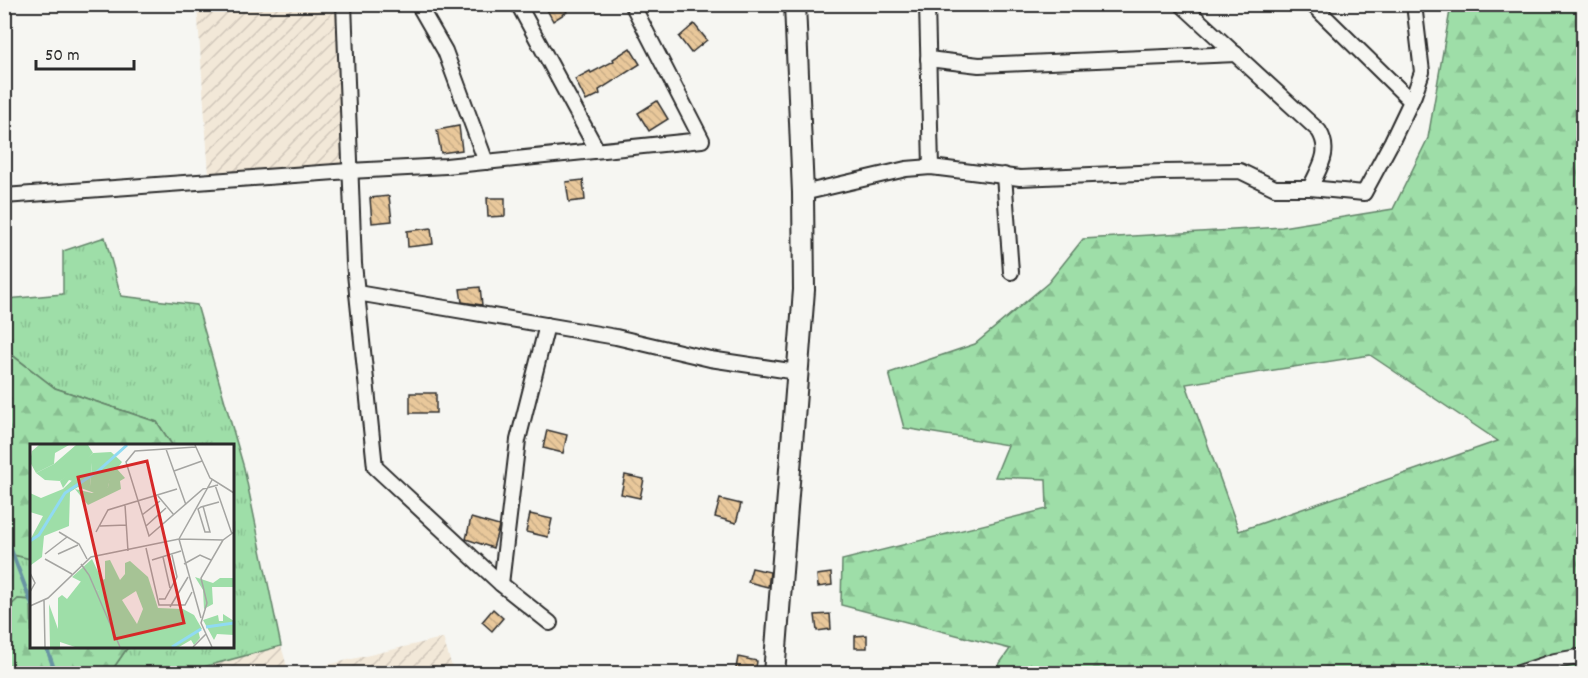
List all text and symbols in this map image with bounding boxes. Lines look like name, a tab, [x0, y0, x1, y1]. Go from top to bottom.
scale bar	[36, 33, 134, 71]
text: 50 m	[45, 44, 80, 69]
inset map	[30, 444, 234, 648]

